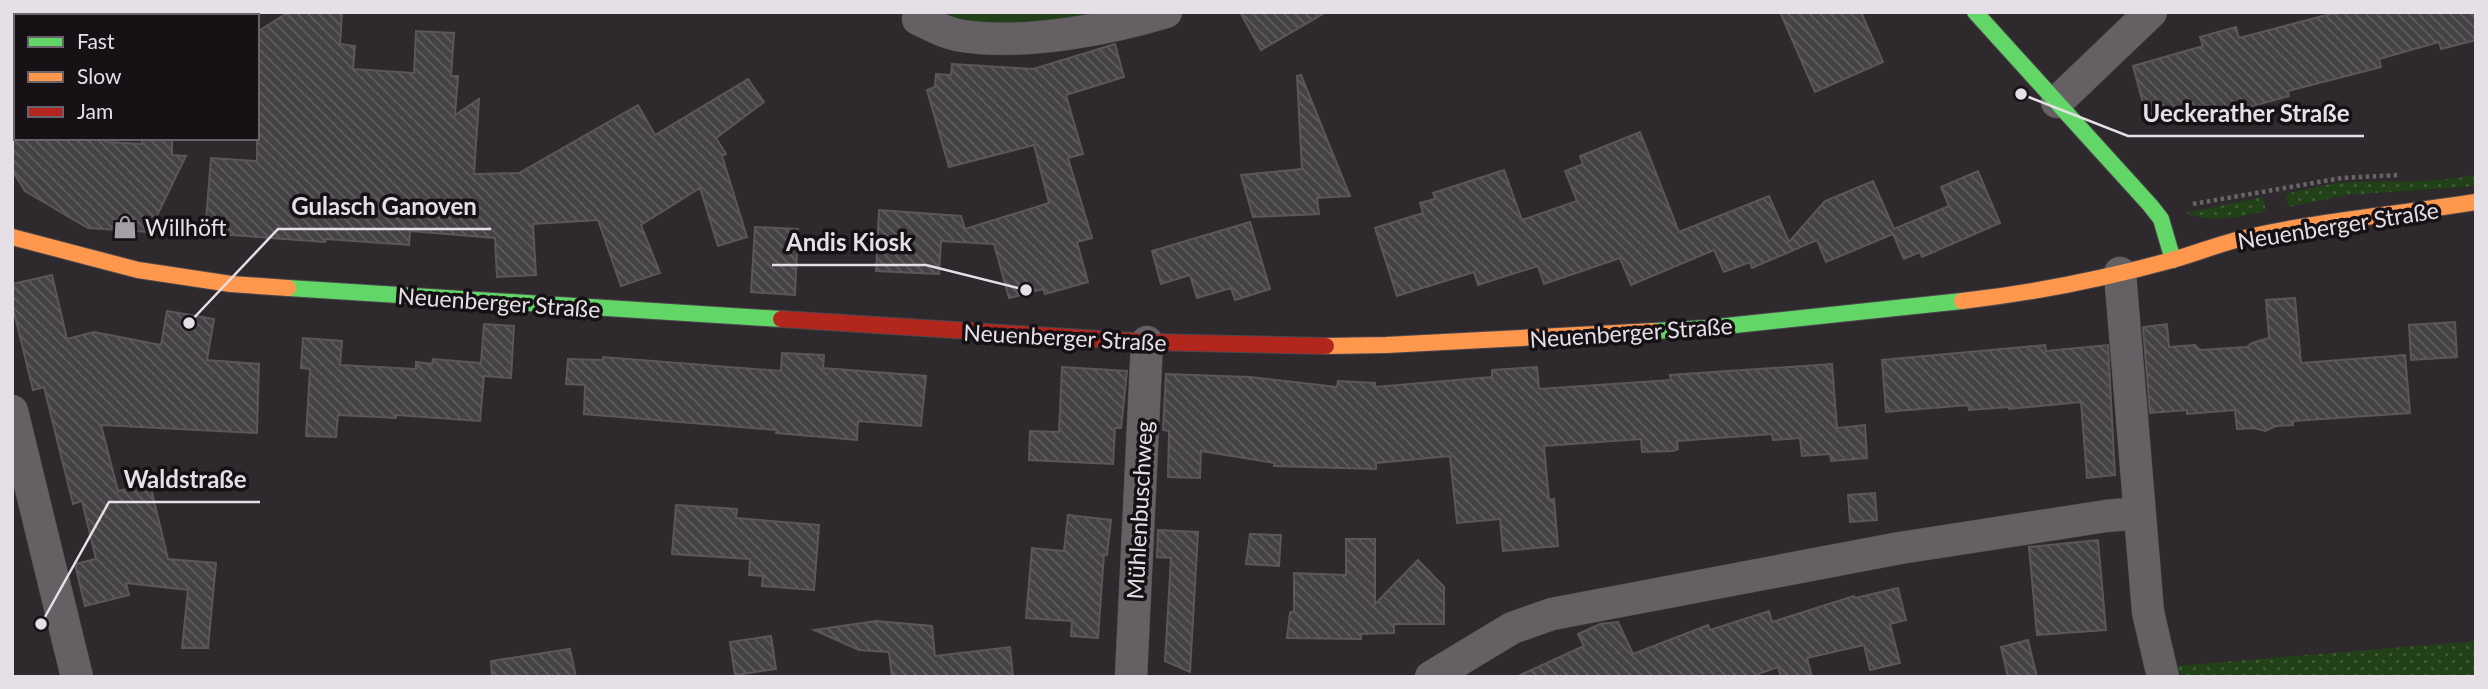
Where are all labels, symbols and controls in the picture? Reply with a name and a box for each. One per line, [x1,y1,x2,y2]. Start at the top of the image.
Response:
legend [14,14,259,140]
text: Fast [77,28,115,53]
text: Slow [77,63,122,88]
callout: Ueckerather Straße [2128,91,2364,136]
text: Jam [77,98,113,123]
text: Ueckerather Straße [2143,98,2350,127]
callout: Gulasch Ganoven [278,184,491,229]
text: Gulasch Ganoven [291,191,477,220]
street label: Neuenberger Straße [2235,195,2441,255]
shop icon: Willhöft [111,213,139,241]
place label: Willhöft [145,213,227,241]
callout: Andis Kiosk [772,220,926,265]
text: Andis Kiosk [785,227,912,256]
street label: Neuenberger Straße [397,281,601,323]
street label: Neuenberger Straße [1529,311,1733,353]
street label: Neuenberger Straße [963,318,1167,356]
street label: Mühlenbuschweg [1120,420,1158,600]
callout: Waldstraße [109,457,260,502]
text: Waldstraße [123,464,247,493]

